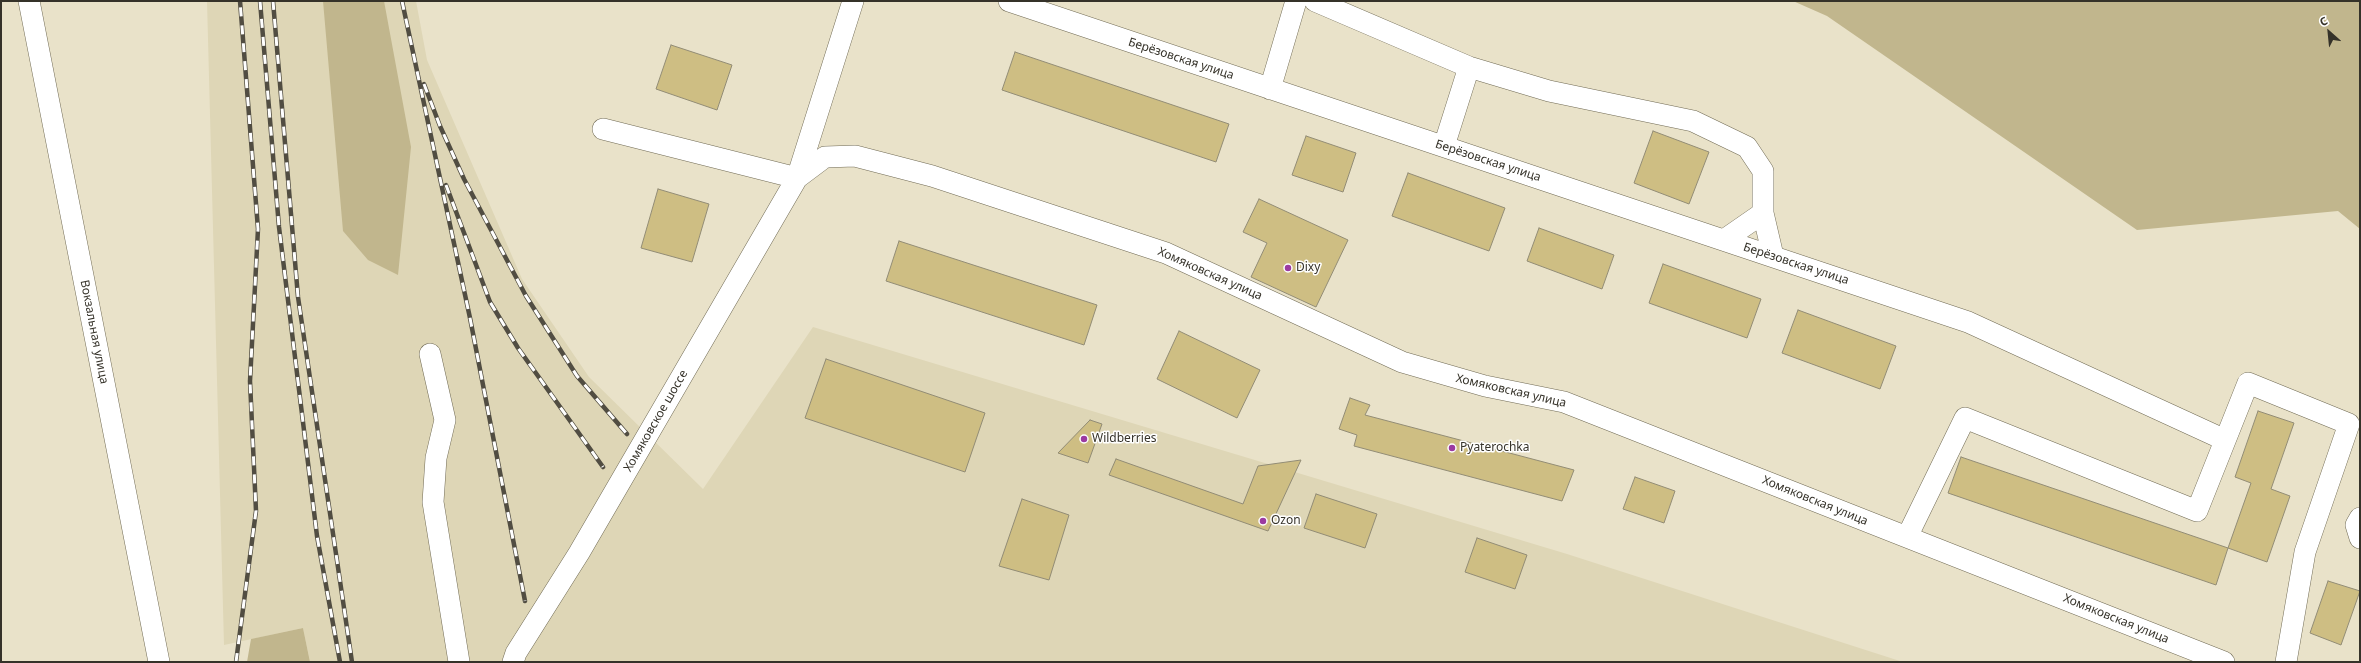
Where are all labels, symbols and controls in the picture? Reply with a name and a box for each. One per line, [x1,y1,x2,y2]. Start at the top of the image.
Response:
north arrow [2309,12,2349,52]
text: С [2317,13,2330,29]
street label: Берёзовская улица [1126,35,1236,83]
street label: Берёзовская улица [1433,137,1543,185]
street label: Берёзовская улица [1741,240,1851,288]
street label: Хомяковская улица [1156,244,1264,304]
place label: Dixy [1296,261,1320,275]
marker: Dixy [1283,263,1293,273]
street label: Вокзальная улица [77,279,111,385]
street label: Хомяковское шоссе [621,368,691,474]
street label: Хомяковская улица [1454,371,1568,411]
place label: Wildberries [1092,432,1156,446]
marker: Wildberries [1079,434,1089,444]
place label: Pyaterochka [1460,441,1530,455]
marker: Pyaterochka [1447,443,1457,453]
street label: Хомяковская улица [1760,473,1870,529]
place label: Ozon [1271,514,1301,528]
marker: Ozon [1258,516,1268,526]
street label: Хомяковская улица [2061,591,2171,647]

